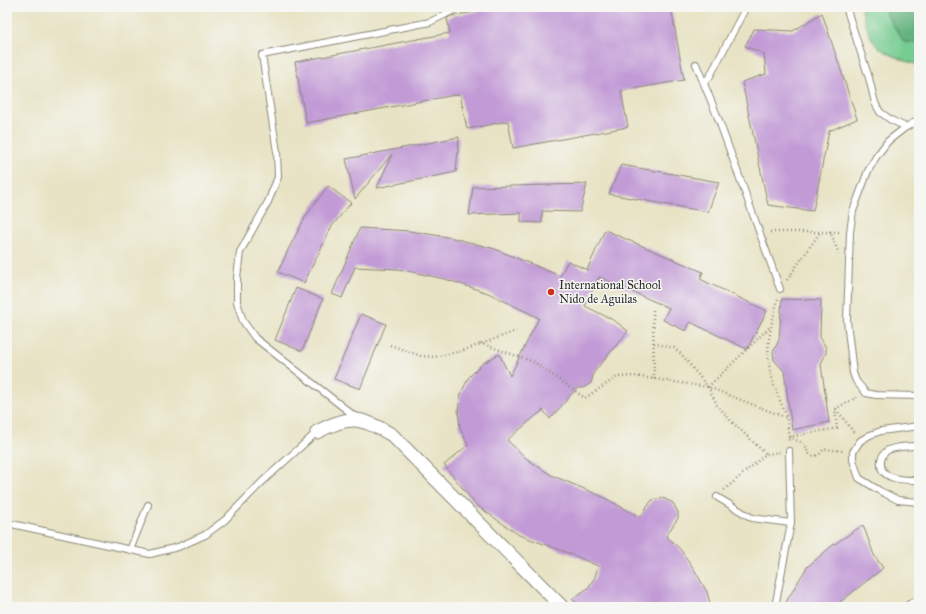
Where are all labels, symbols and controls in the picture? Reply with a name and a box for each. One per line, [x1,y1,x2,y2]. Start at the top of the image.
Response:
place label: International School Nido de Aguilas [559,278,662,307]
marker: International School Nido de Aguilas [546,287,556,297]

